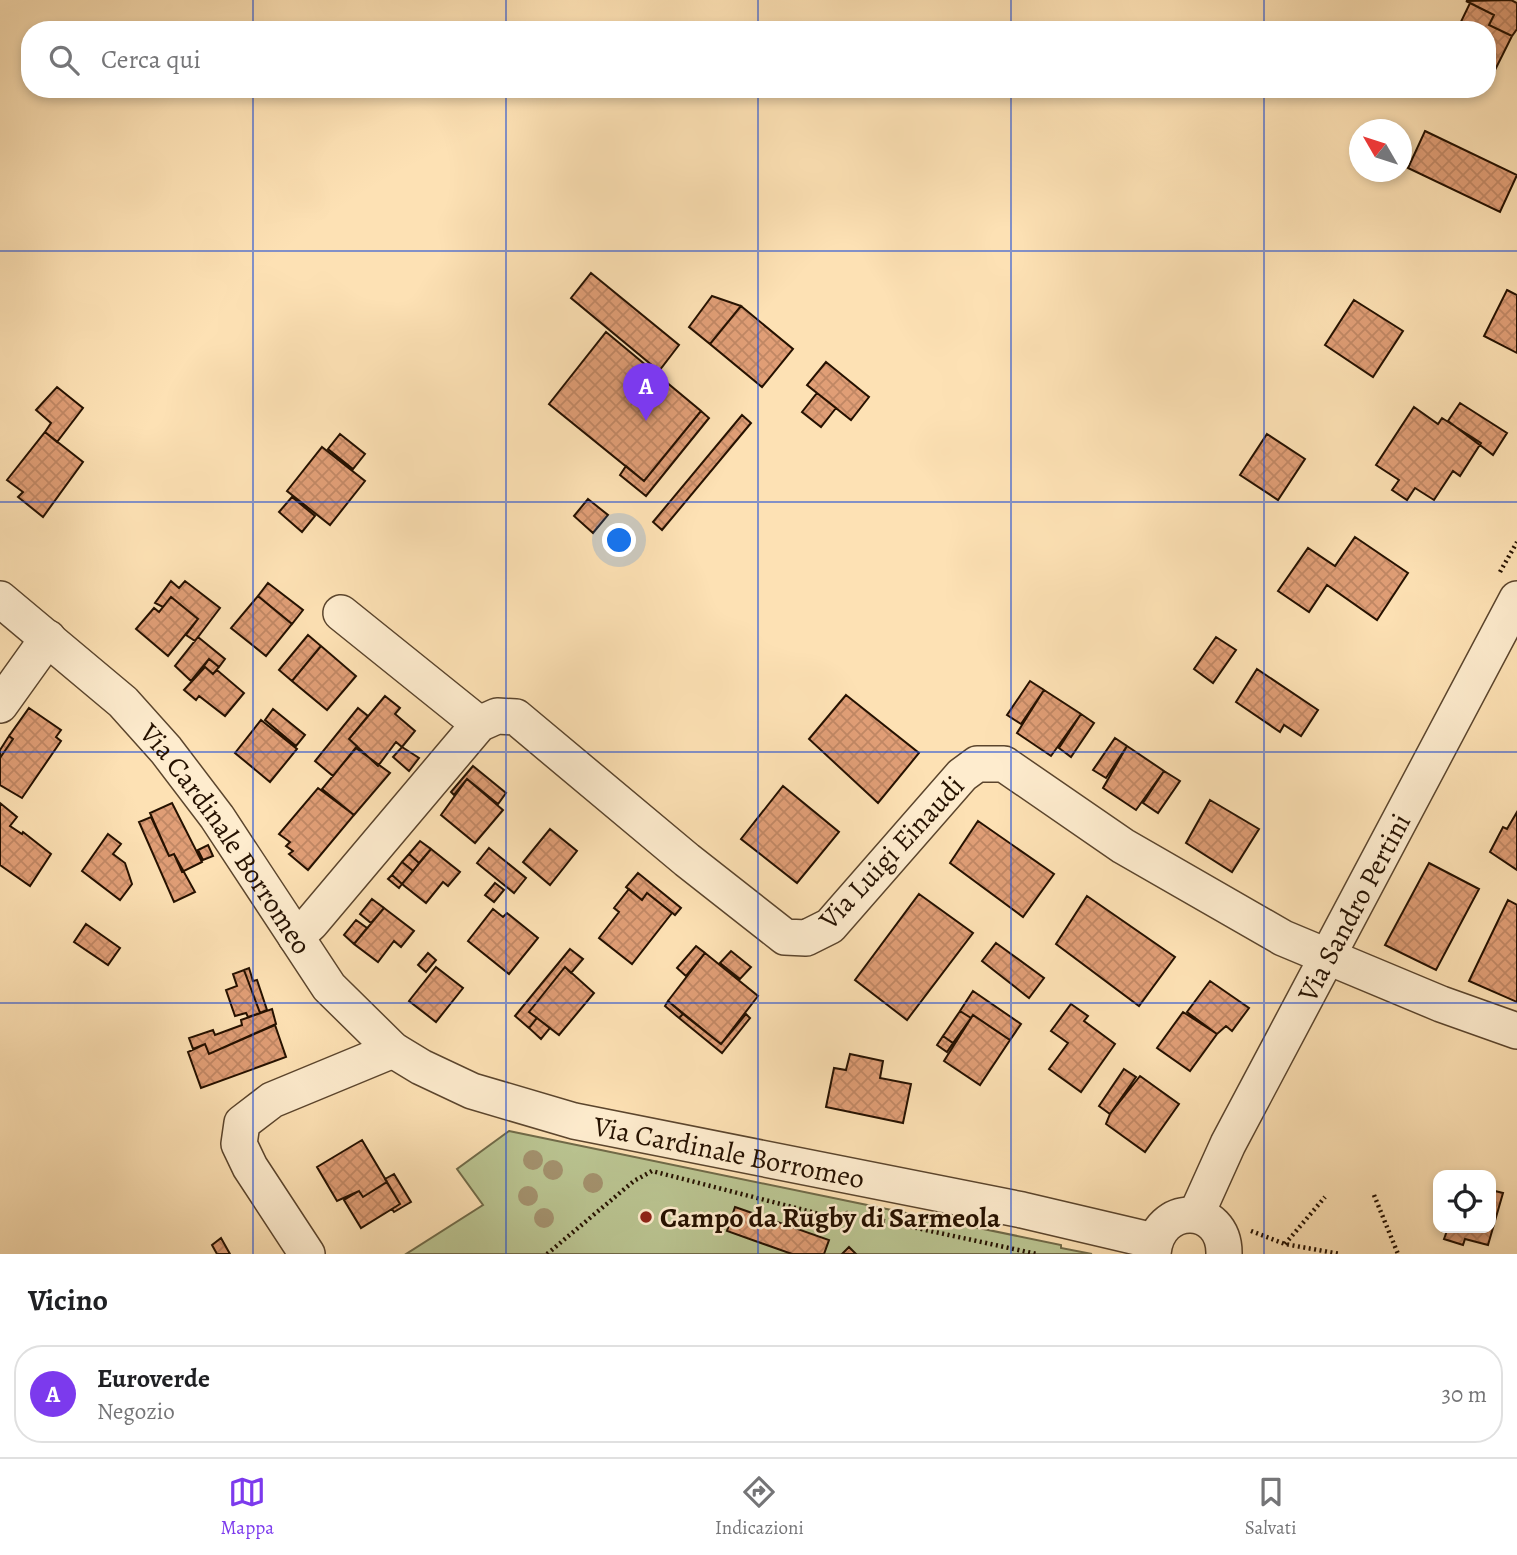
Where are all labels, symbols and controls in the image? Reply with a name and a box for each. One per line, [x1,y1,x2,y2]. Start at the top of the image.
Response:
search box [21,21,1496,98]
icon: search [45,41,83,79]
text: Cerca qui [101,42,201,77]
north arrow [1349,119,1412,182]
pin: A [623,363,669,421]
your location [602,523,636,557]
street label: Via Cardinale Borromeo [130,715,320,962]
street label: Via Luigi Einaudi [810,768,973,938]
street label: Via Sandro Pertini [1289,807,1420,1009]
street label: Via Cardinale Borromeo [589,1107,868,1198]
map controls [1433,1170,1496,1233]
button: locate [1433,1170,1496,1233]
place label: Campo da Rugby di Sarmeola [660,1199,1001,1237]
marker: Campo da Rugby di Sarmeola [638,1209,654,1225]
text: Vicino [28,1280,108,1320]
text: Euroverde [97,1361,210,1396]
text: A [46,1379,60,1410]
text: 30 m [1441,1379,1487,1410]
text: Negozio [97,1396,175,1427]
tab: Mappa [220,1473,274,1541]
tab: Indicazioni [715,1473,804,1541]
tab: Salvati [1245,1473,1297,1541]

